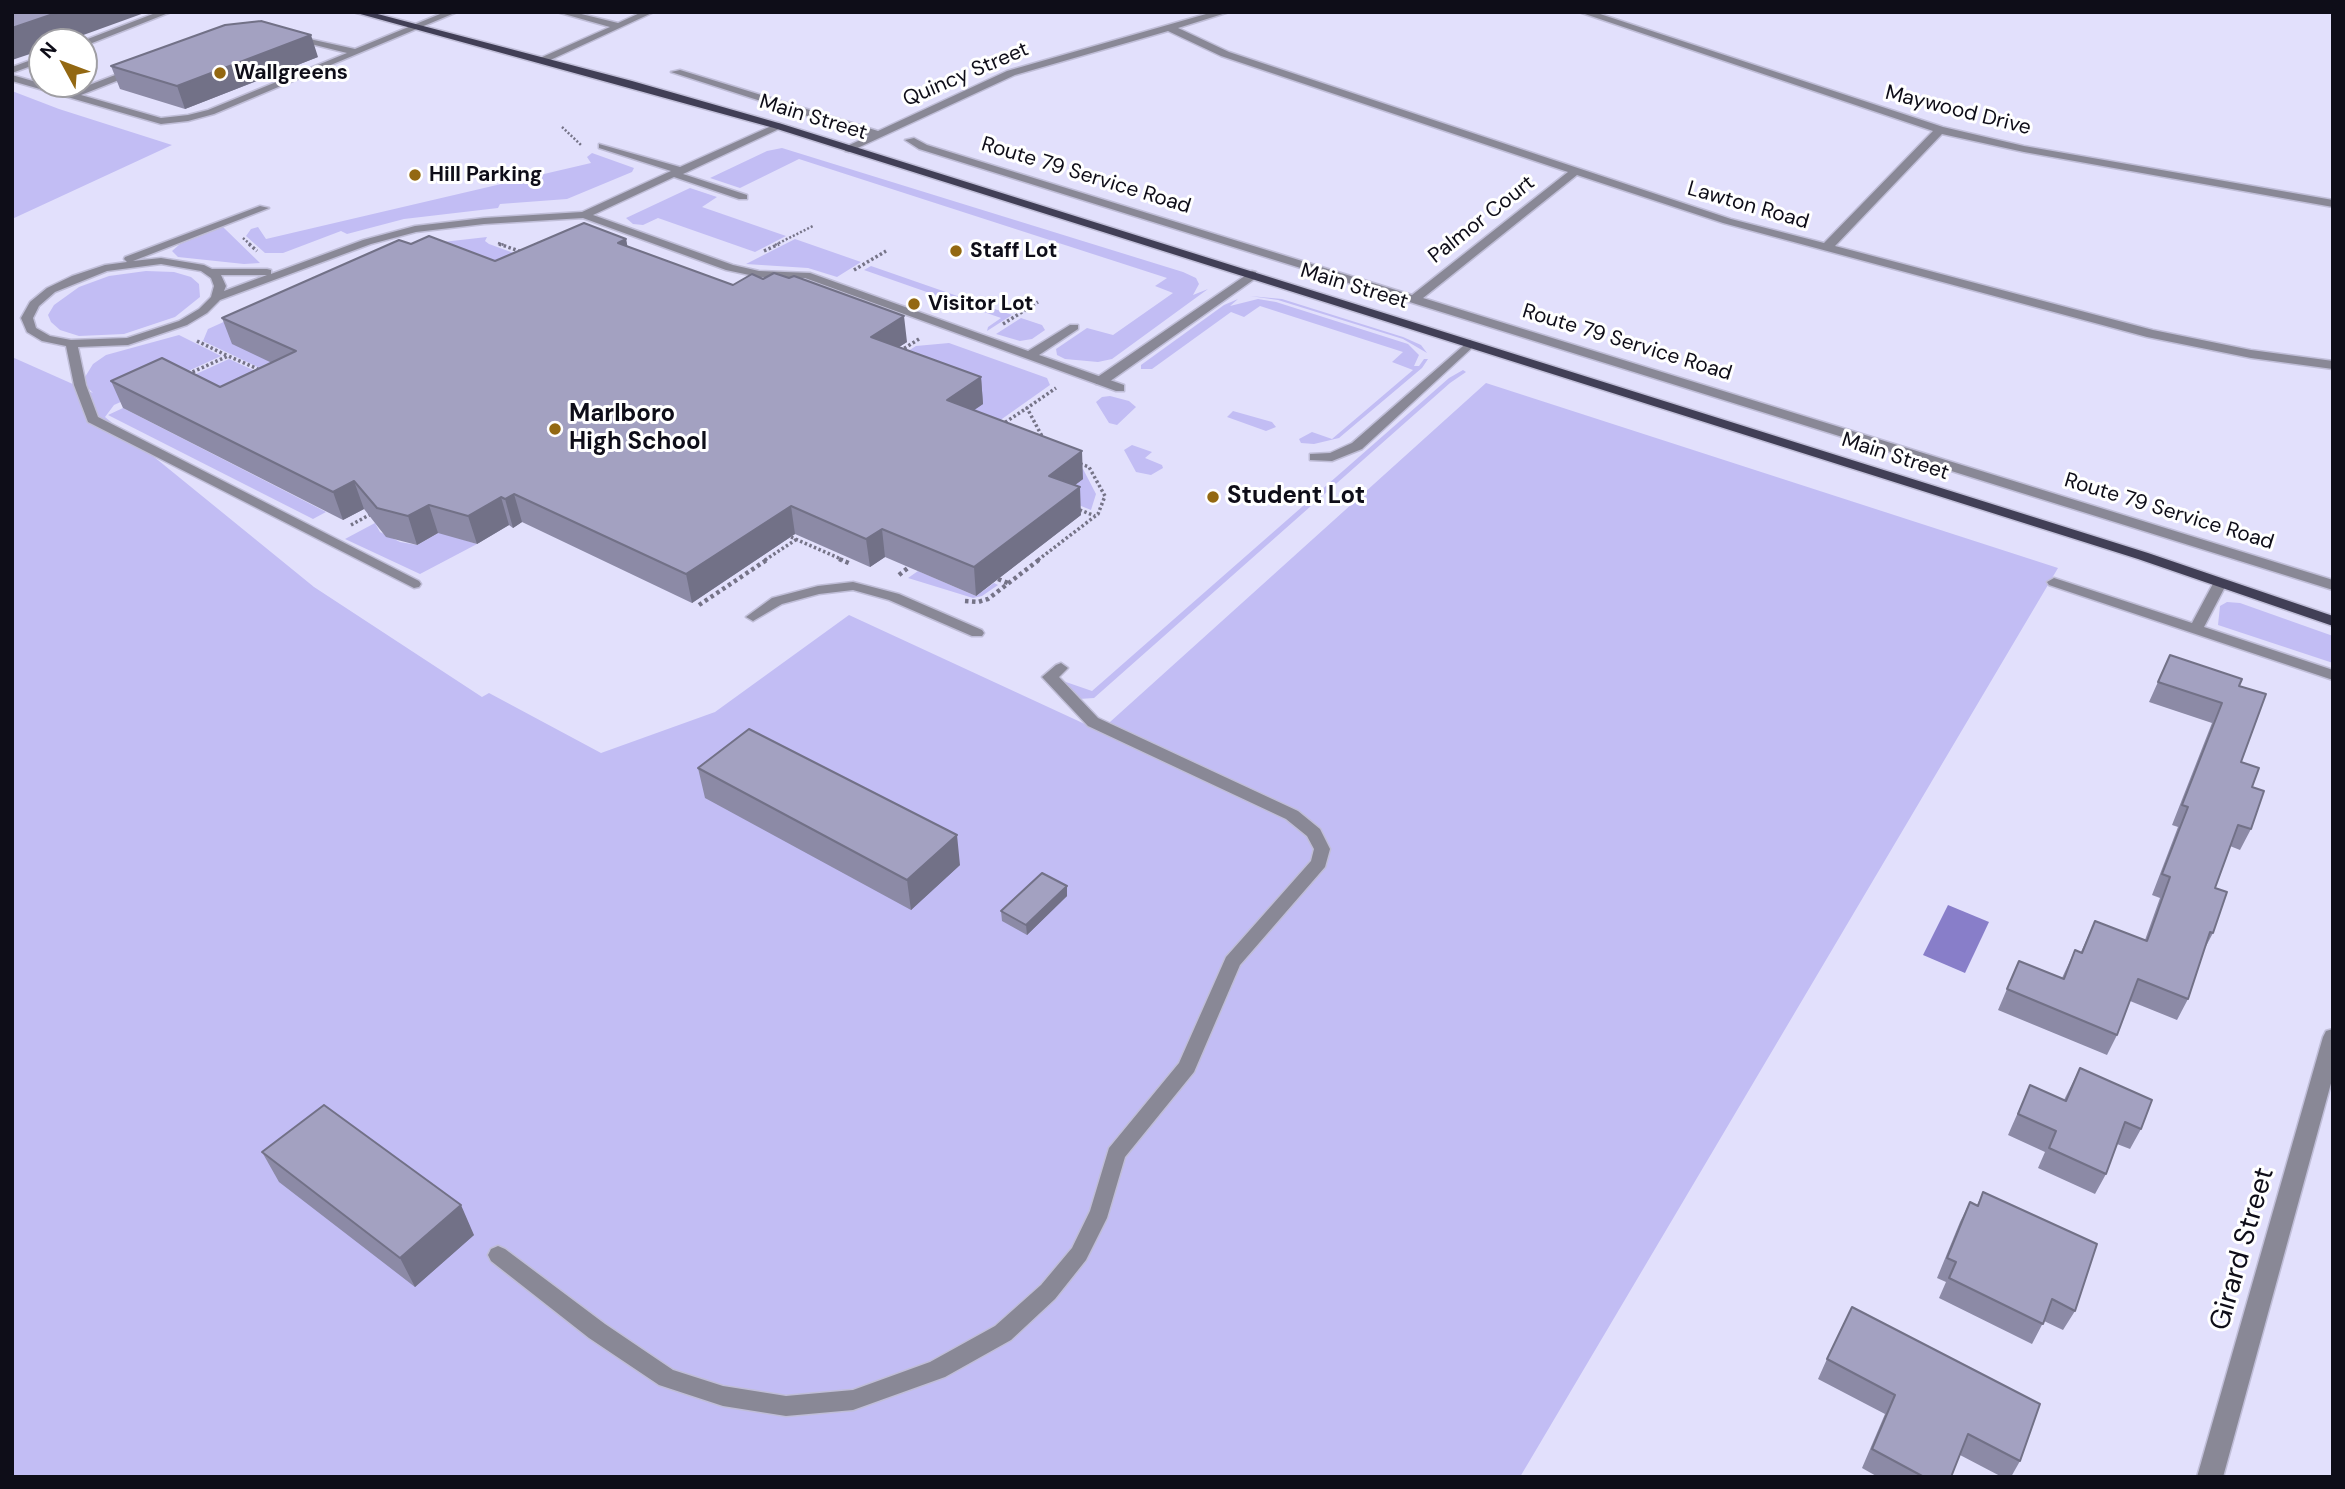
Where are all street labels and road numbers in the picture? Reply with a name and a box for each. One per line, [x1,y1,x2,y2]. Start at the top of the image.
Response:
street label: Quincy Street [899,37,1033,113]
street label: Maywood Drive [1882,81,2034,141]
street label: Main Street [756,90,870,146]
street label: Route 79 Service Road [978,132,1194,220]
street label: Palmor Court [1424,171,1540,269]
street label: Lawton Road [1684,177,1812,235]
street label: Main Street [1297,259,1411,315]
street label: Route 79 Service Road [1519,299,1735,387]
street label: Main Street [1838,428,1952,486]
street label: Route 79 Service Road [2061,468,2277,556]
street label: Girard Street [2204,1164,2282,1334]

